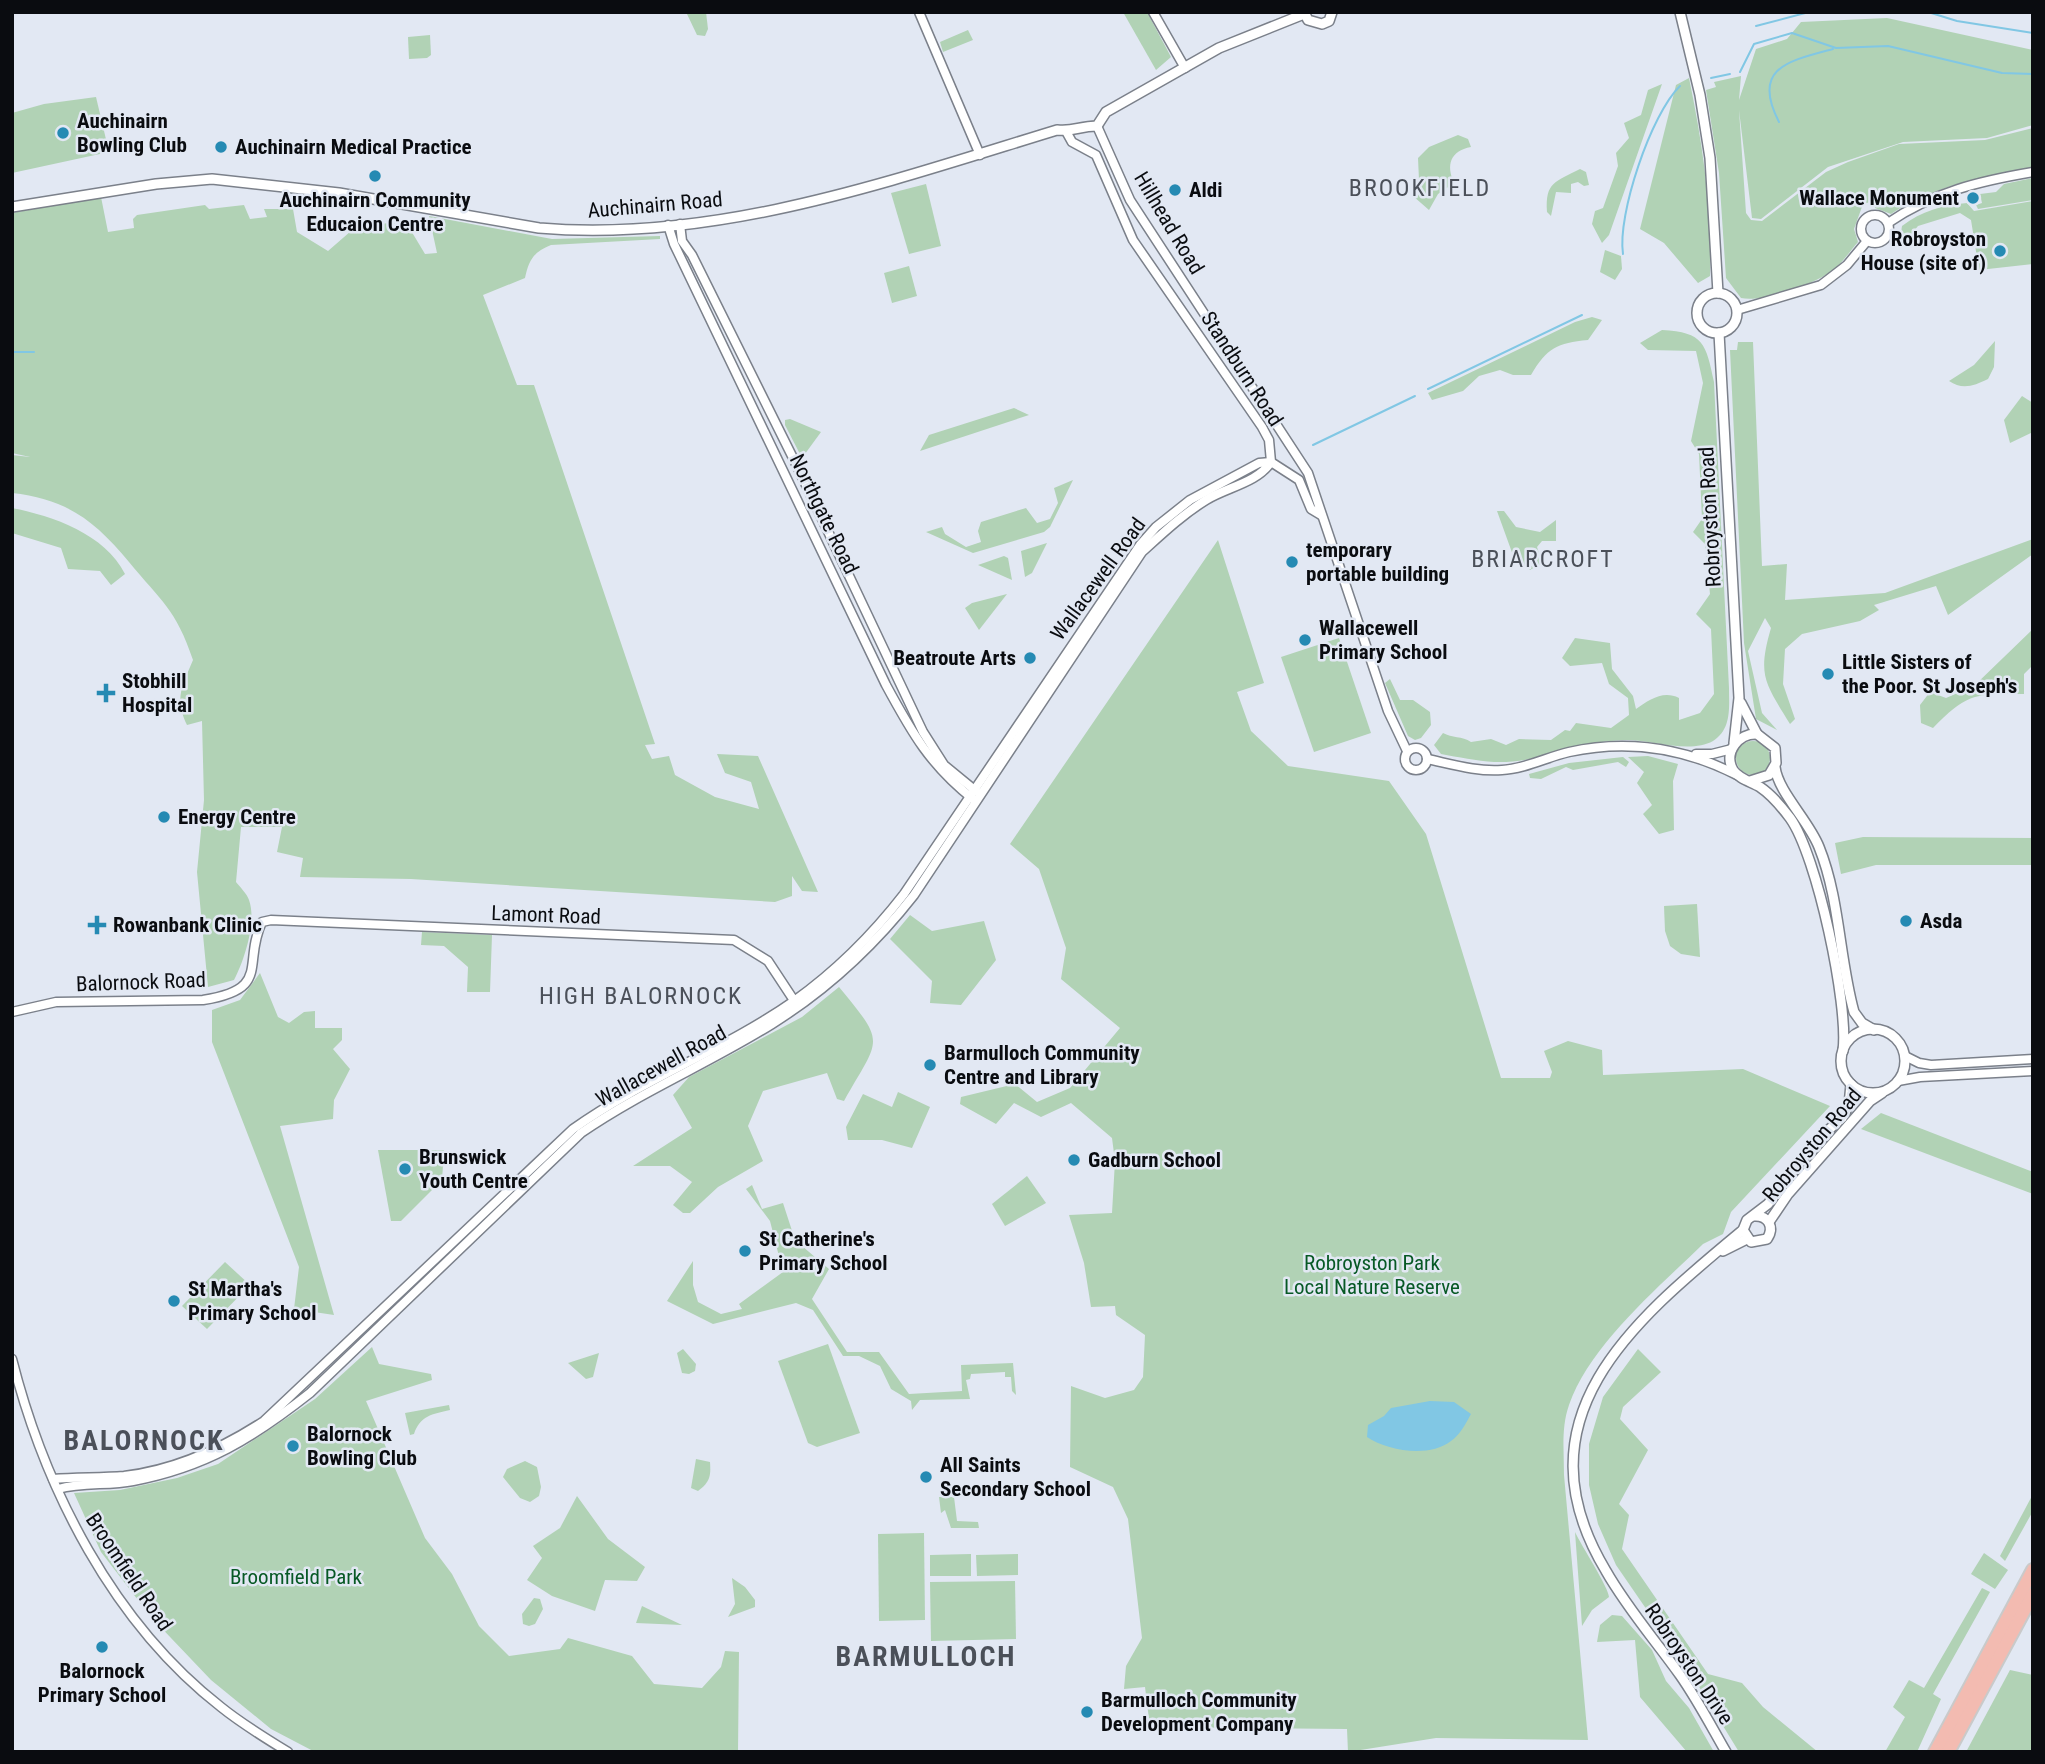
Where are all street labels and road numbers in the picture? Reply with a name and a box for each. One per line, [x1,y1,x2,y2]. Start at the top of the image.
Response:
street label: Hillhead Road [1129,168,1209,278]
street label: Auchinairn Road [587,187,723,223]
street label: Standburn Road [1196,307,1288,431]
street label: Robroyston Road [1694,446,1726,588]
street label: Northgate Road [785,450,863,578]
street label: Wallacewell Road [1046,513,1150,645]
street label: Lamont Road [491,901,601,929]
street label: Balornock Road [76,968,206,996]
street label: Wallacewell Road [592,1020,730,1112]
street label: Robroyston Road [1758,1083,1866,1207]
street label: Broomfield Road [81,1509,177,1635]
street label: Robroyston Drive [1640,1599,1738,1729]

